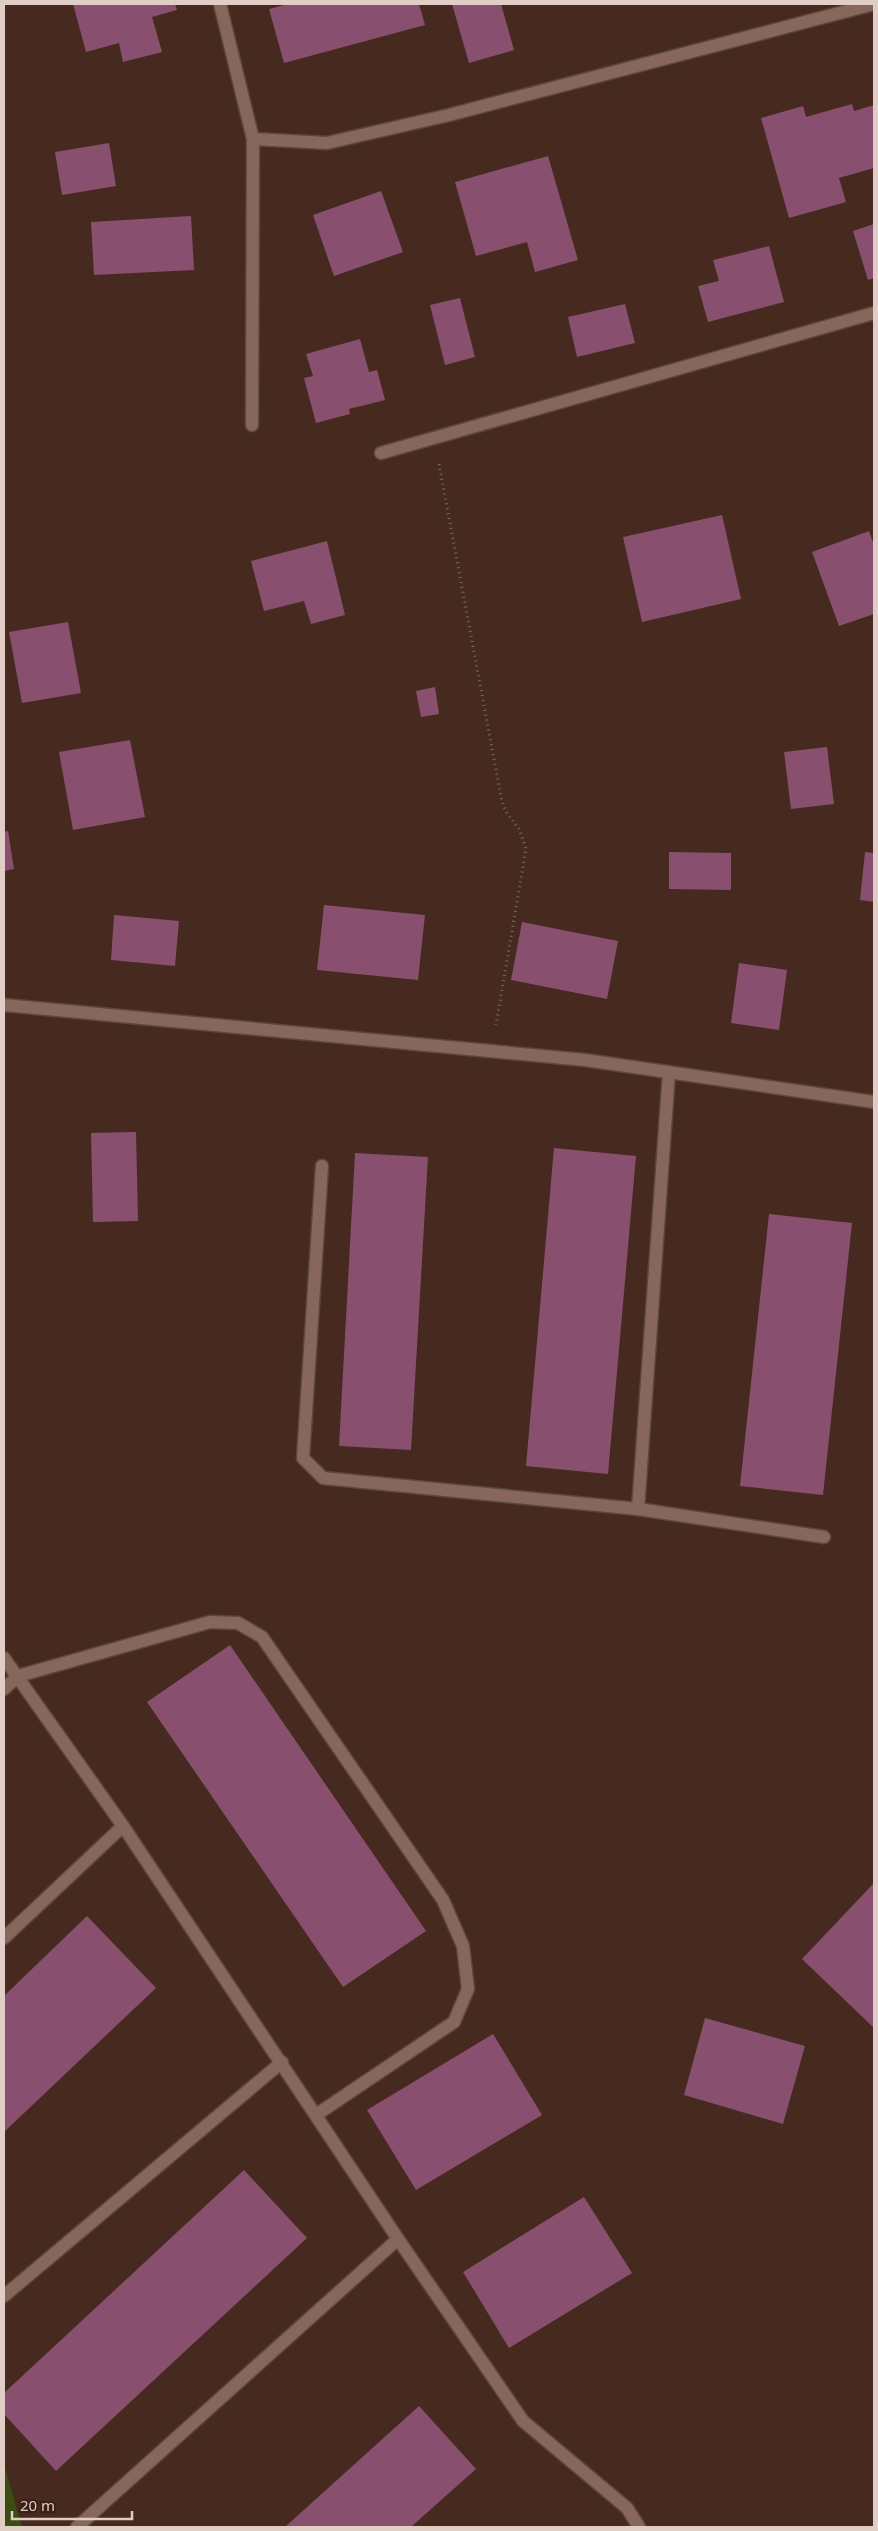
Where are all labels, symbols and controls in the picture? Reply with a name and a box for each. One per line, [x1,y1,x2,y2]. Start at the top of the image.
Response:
scale bar [12,2488,132,2520]
text: 20 m [20,2495,55,2515]

